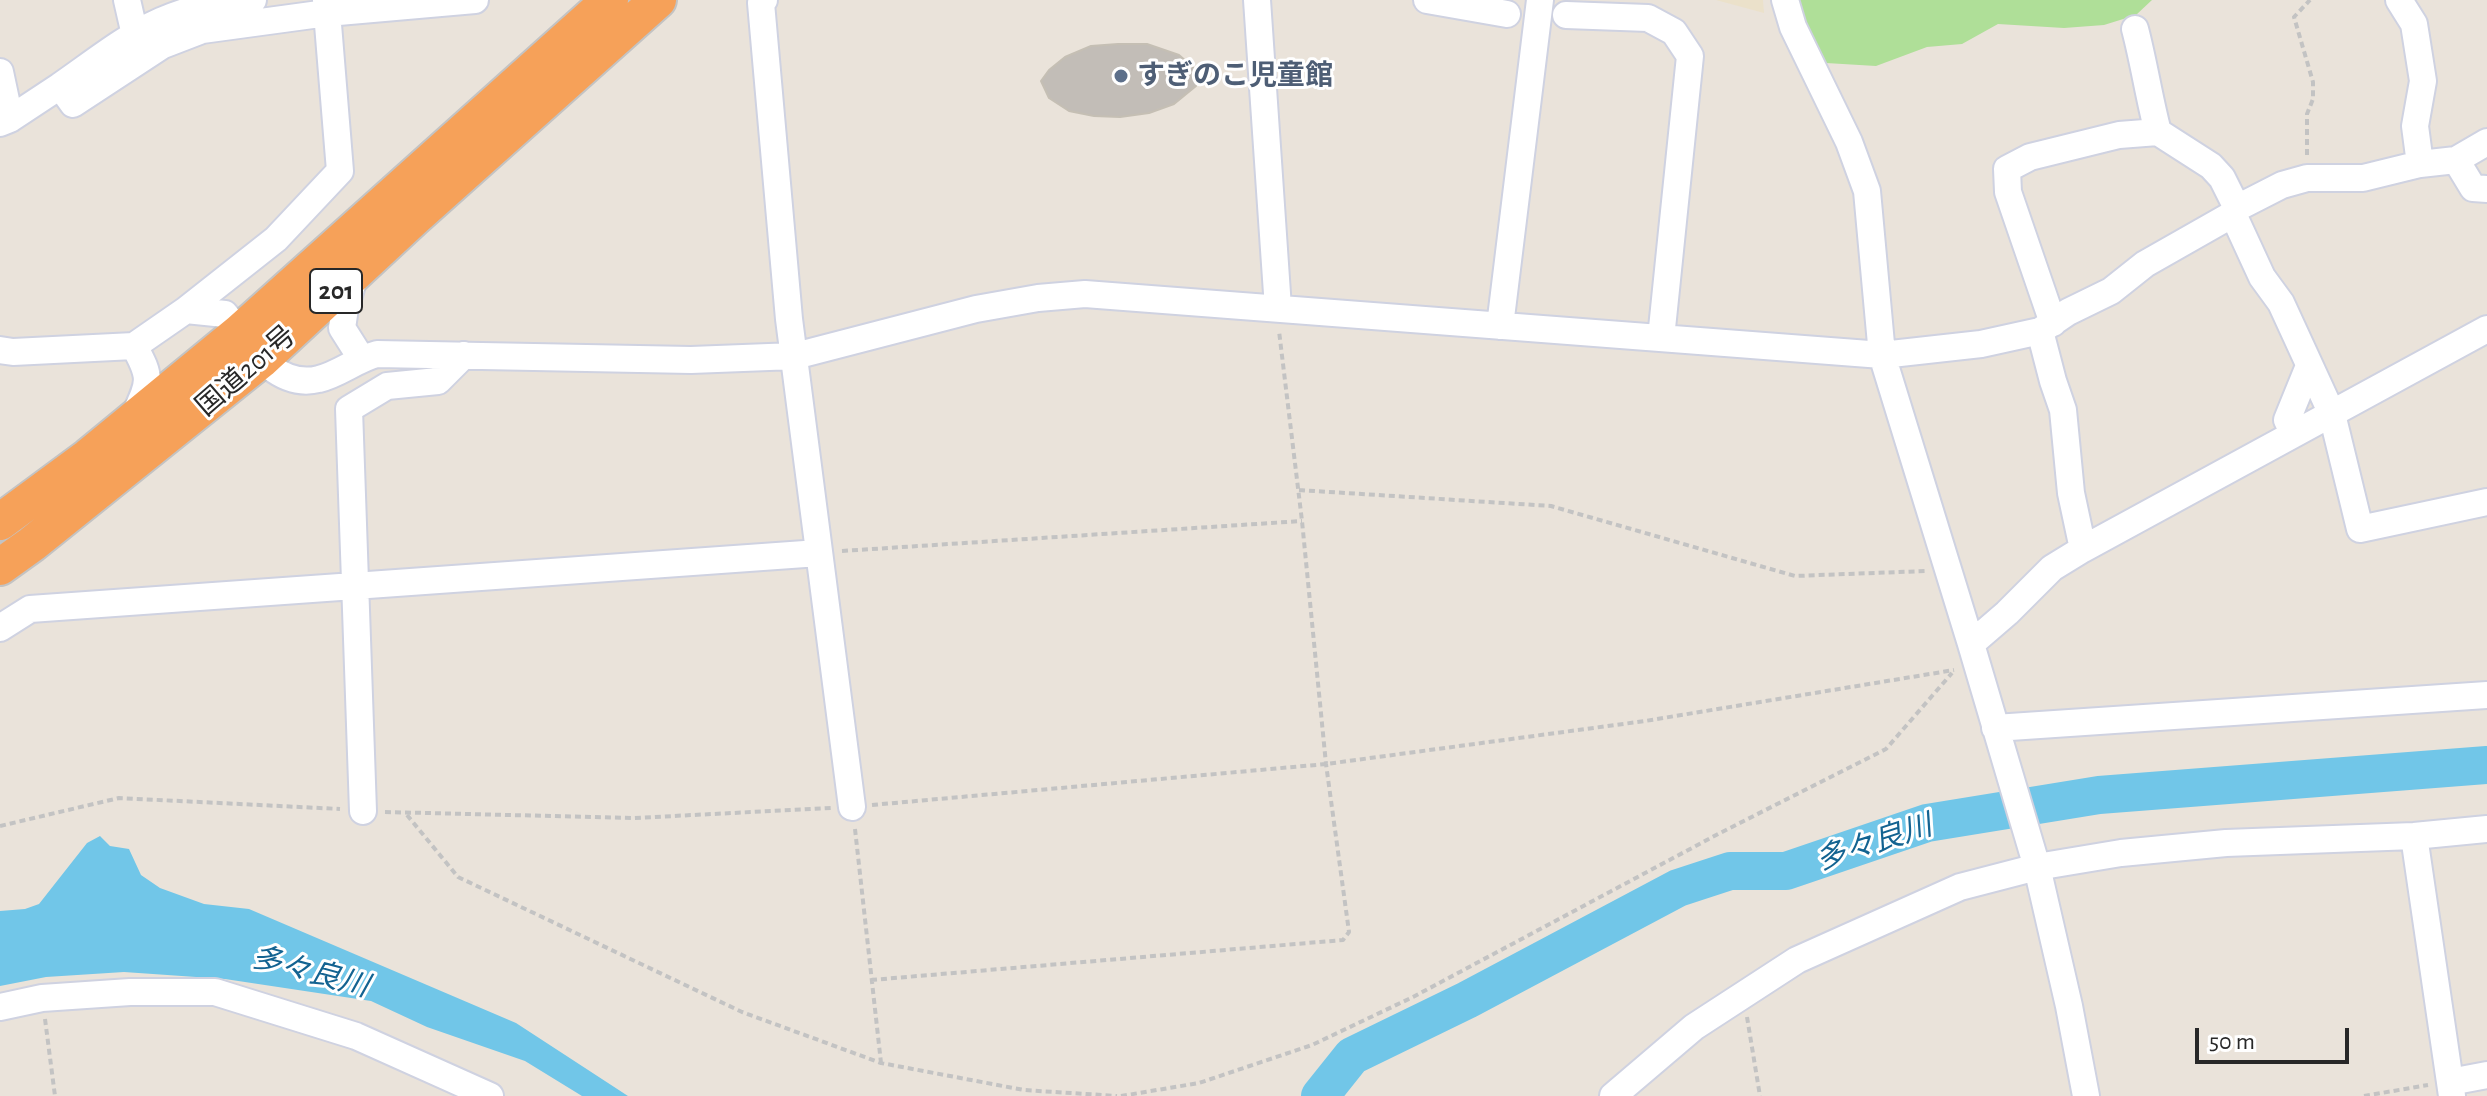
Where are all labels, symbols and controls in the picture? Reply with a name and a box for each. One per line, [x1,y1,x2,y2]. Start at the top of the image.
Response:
place label: すぎのこ児童館 [1137,59,1333,93]
marker: すぎのこ児童館 [1112,67,1130,85]
road number: 201 [310,269,362,313]
street label: 国道201号 [189,319,303,423]
water label: 多々良川 [1811,807,1937,879]
water label: 多々良川 [247,939,373,1005]
scale bar [2199,1012,2353,1062]
text: 50 m [2209,1030,2255,1054]

